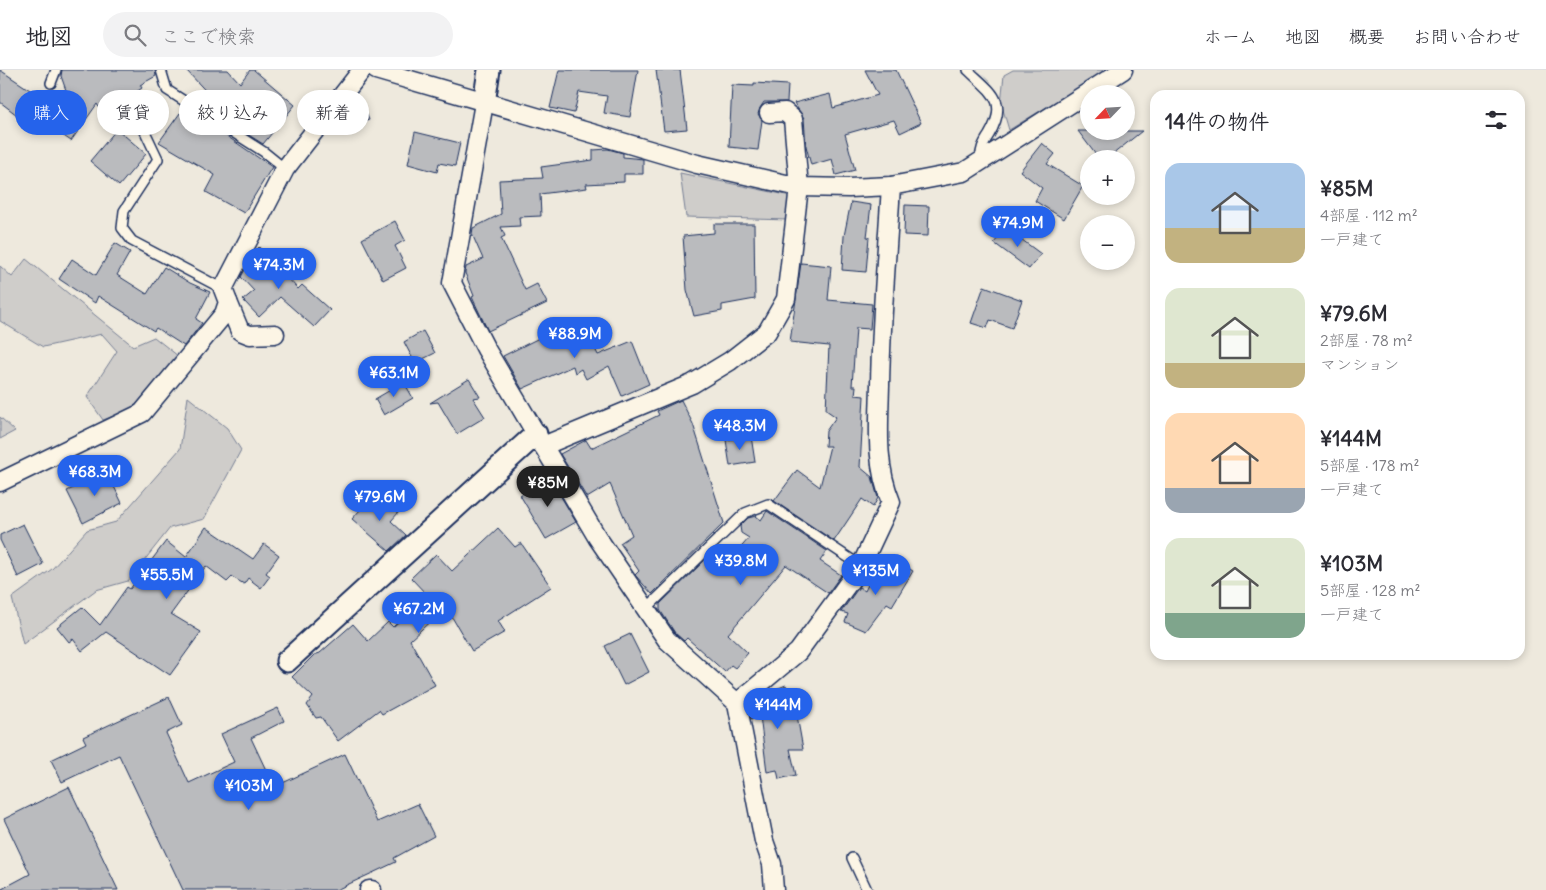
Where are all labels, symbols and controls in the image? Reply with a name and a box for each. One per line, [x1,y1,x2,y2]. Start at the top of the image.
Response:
search box [103,12,453,57]
text: 地図 [25,21,73,51]
icon: search [121,21,149,49]
text: ここで検索 [161,24,256,48]
text: ホーム [1204,25,1257,48]
text: 地図 [1285,25,1321,48]
text: 概要 [1349,25,1385,48]
text: お問い合わせ [1413,25,1521,48]
north arrow [1080,85,1135,140]
map controls [1080,85,1135,270]
chip: 購入 [15,90,87,135]
chip: 賃貸 [97,90,169,135]
chip: 絞り込み [179,90,287,135]
chip: 新着 [297,90,369,135]
icon: filters [1482,106,1510,134]
text: 14件の物件 [1165,108,1269,135]
button: + [1080,150,1135,205]
text: ¥85M [1320,175,1374,202]
icon: home [1205,183,1265,243]
text: 4部屋 · 112 m² [1320,205,1418,225]
pin: ¥74.9M [977,206,1059,248]
text: ¥74.9M [992,212,1044,232]
button: − [1080,215,1135,270]
text: 一戸建て [1320,229,1384,249]
pin: ¥74.3M [238,248,320,290]
text: ¥74.3M [253,254,305,274]
text: ¥79.6M [1320,300,1388,327]
icon: home [1205,308,1265,368]
pin: ¥88.9M [534,316,616,359]
text: ¥88.9M [548,323,602,343]
text: 2部屋 · 78 m² [1320,330,1413,350]
text: マンション [1320,354,1399,374]
pin: ¥63.1M [353,356,435,398]
text: ¥63.1M [369,362,419,382]
pin: ¥48.3M [699,408,781,451]
text: ¥48.3M [713,415,767,435]
text: ¥144M [1320,425,1382,452]
icon: home [1205,433,1265,493]
pin: ¥68.3M [54,454,136,497]
text: 5部屋 · 178 m² [1320,455,1420,475]
text: ¥68.3M [68,461,122,481]
pin: ¥85M [518,466,578,508]
text: ¥85M [528,472,568,492]
text: 一戸建て [1320,479,1384,499]
pin: ¥79.6M [339,480,421,522]
text: ¥79.6M [354,486,406,506]
pin: ¥39.8M [700,544,782,586]
text: ¥39.8M [715,550,767,570]
text: ¥103M [1320,550,1383,577]
pin: ¥135M [841,554,911,596]
pin: ¥55.5M [126,558,208,600]
icon: home [1205,558,1265,618]
text: ¥135M [853,560,900,580]
text: ¥55.5M [140,564,194,584]
text: 5部屋 · 128 m² [1320,580,1421,600]
pin: ¥67.2M [378,592,460,634]
text: ¥67.2M [393,598,445,618]
text: 一戸建て [1320,604,1384,624]
pin: ¥144M [743,688,813,730]
text: ¥144M [754,694,802,714]
pin: ¥103M [214,768,284,811]
text: ¥103M [225,775,273,795]

